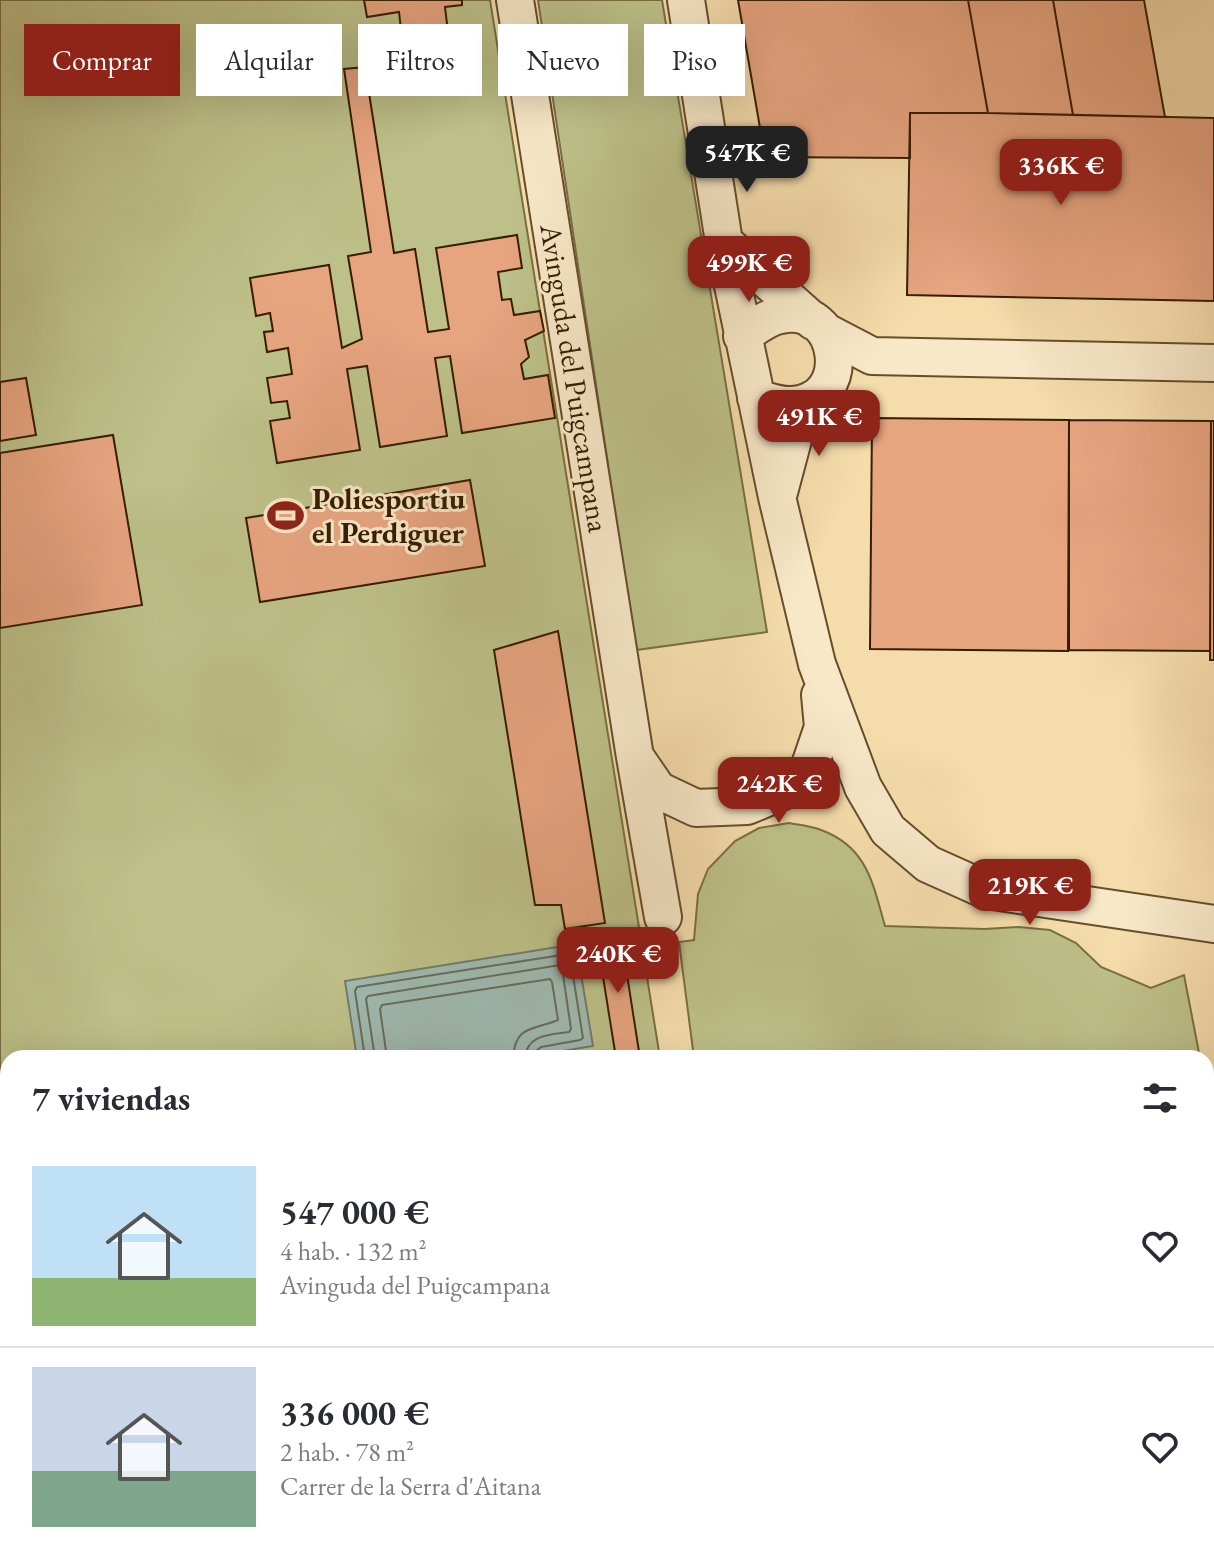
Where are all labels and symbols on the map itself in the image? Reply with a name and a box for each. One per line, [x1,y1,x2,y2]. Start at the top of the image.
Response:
pin: 547K € [682,126,812,194]
pin: 336K € [996,139,1126,207]
street label: Avinguda del Puigcampana [531,220,619,535]
pin: 499K € [684,236,814,304]
pin: 491K € [754,390,884,458]
place label: Poliesportiu el Perdiguer [312,479,466,552]
sports icon: Poliesportiu el Perdiguer [267,496,305,534]
pin: 242K € [714,757,844,825]
pin: 219K € [965,859,1095,927]
pin: 240K € [553,927,683,995]

